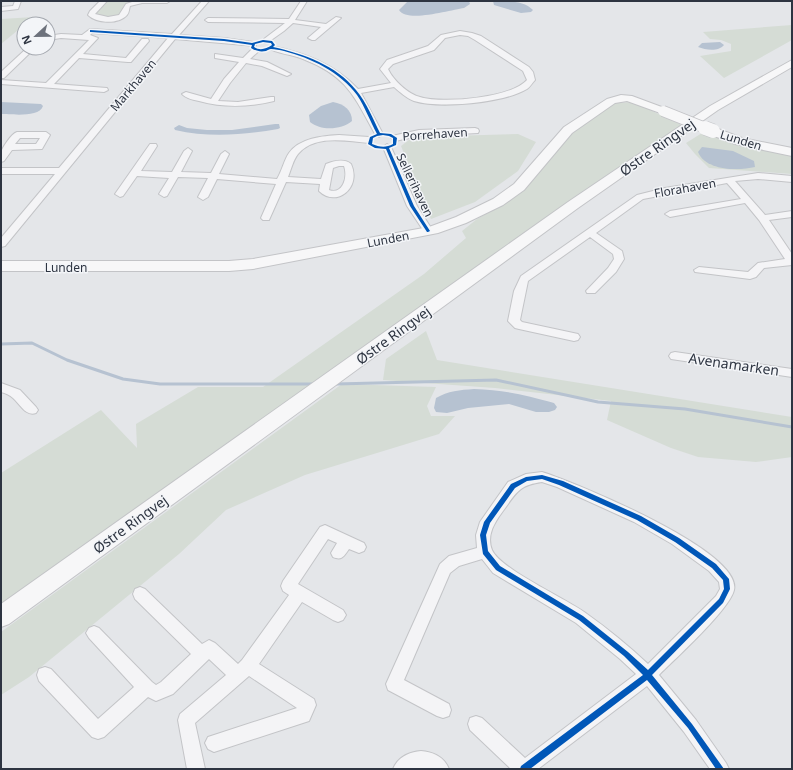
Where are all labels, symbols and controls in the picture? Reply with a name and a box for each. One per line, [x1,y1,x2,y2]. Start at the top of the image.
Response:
north arrow [16,16,56,56]
text: N [18,33,35,47]
street label: Markhaven [106,55,160,115]
street label: Østre Ringvej [616,114,698,180]
street label: Porrehaven [402,123,468,145]
street label: Lunden [718,126,764,154]
street label: Sellerihaven [392,150,438,220]
street label: Florahaven [653,174,717,202]
street label: Lunden [365,227,411,251]
street label: Lunden [45,259,87,276]
street label: Østre Ringvej [352,301,434,369]
street label: Avenamarken [688,348,780,380]
street label: Østre Ringvej [89,490,171,558]

